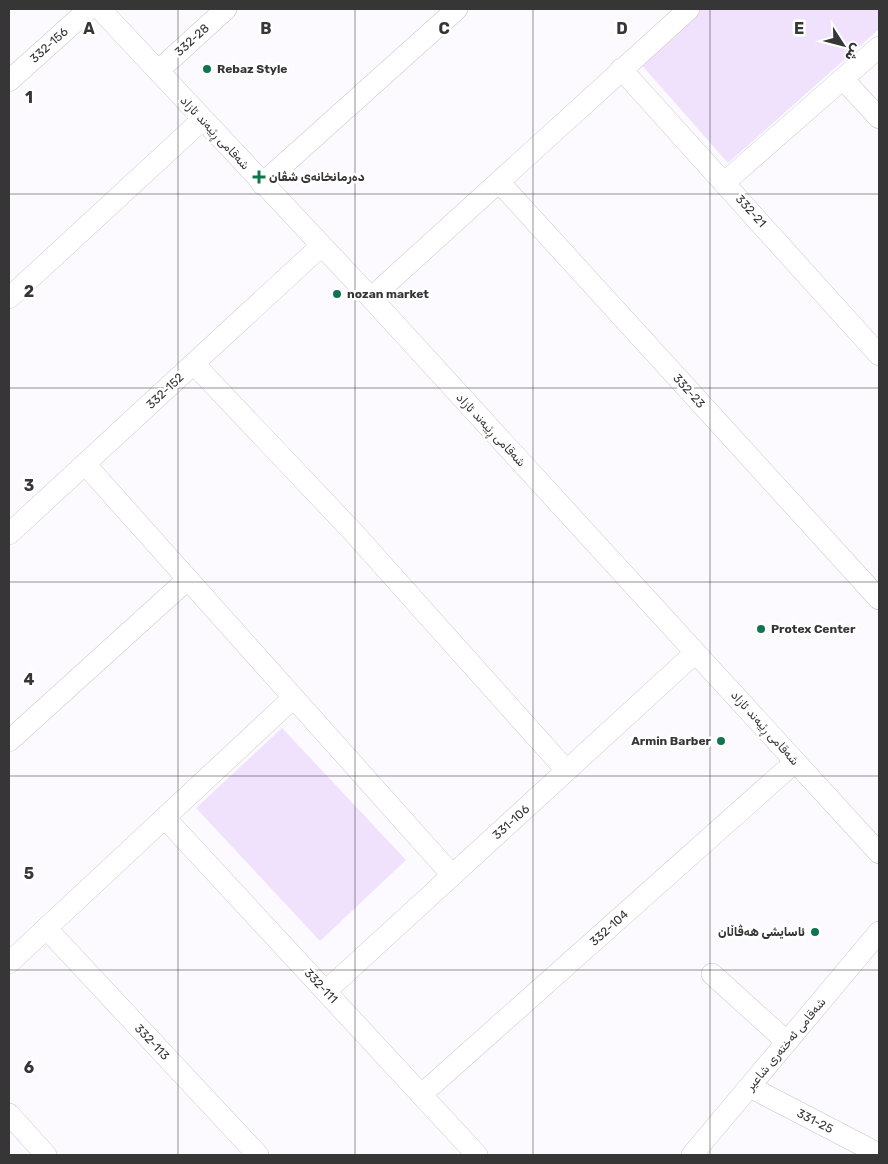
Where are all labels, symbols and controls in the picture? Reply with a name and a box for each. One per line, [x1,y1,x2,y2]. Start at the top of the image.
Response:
text: A [83,19,95,38]
text: B [260,19,272,38]
text: C [438,19,450,38]
text: D [616,19,628,38]
text: E [794,19,804,38]
north arrow [818,20,868,70]
street label: 332-28 [172,21,212,59]
street label: 332-156 [27,24,71,66]
text: ش [841,40,865,65]
place label: Rebaz Style [217,62,287,76]
marker: Rebaz Style [201,63,213,75]
text: 1 [25,88,33,107]
street label: شەقامی ڕێبەند ئازاد [175,93,253,175]
place label: دەرمانخانەی شڤان [269,170,365,184]
marker: دەرمانخانەی شڤان [253,171,265,183]
street label: 332-21 [733,192,769,230]
text: 2 [24,282,34,301]
place label: nozan market [347,287,429,301]
marker: nozan market [331,288,343,300]
street label: 332-152 [143,370,187,412]
street label: 332-23 [670,371,708,411]
street label: شەقامی ڕێبەند ئازاد [451,390,529,472]
text: 3 [24,476,34,495]
place label: Protex Center [771,622,856,636]
marker: Protex Center [755,623,767,635]
text: 4 [24,670,35,689]
street label: شەقامی ڕێبەند ئازاد [726,688,802,770]
place label: Armin Barber [631,734,712,748]
marker: Armin Barber [715,735,727,747]
street label: 331-106 [490,802,532,842]
text: 5 [24,864,34,883]
street label: 332-104 [587,907,631,949]
place label: ئاسایشی هەڤاڵان [718,924,805,939]
marker: ئاسایشی هەڤاڵان [809,926,821,938]
street label: 332-111 [302,966,340,1006]
street label: شەقامی ئەختەری شاعیر [743,995,830,1094]
street label: 332-113 [132,1021,172,1063]
text: 6 [24,1058,34,1077]
street label: 331-25 [795,1106,835,1136]

